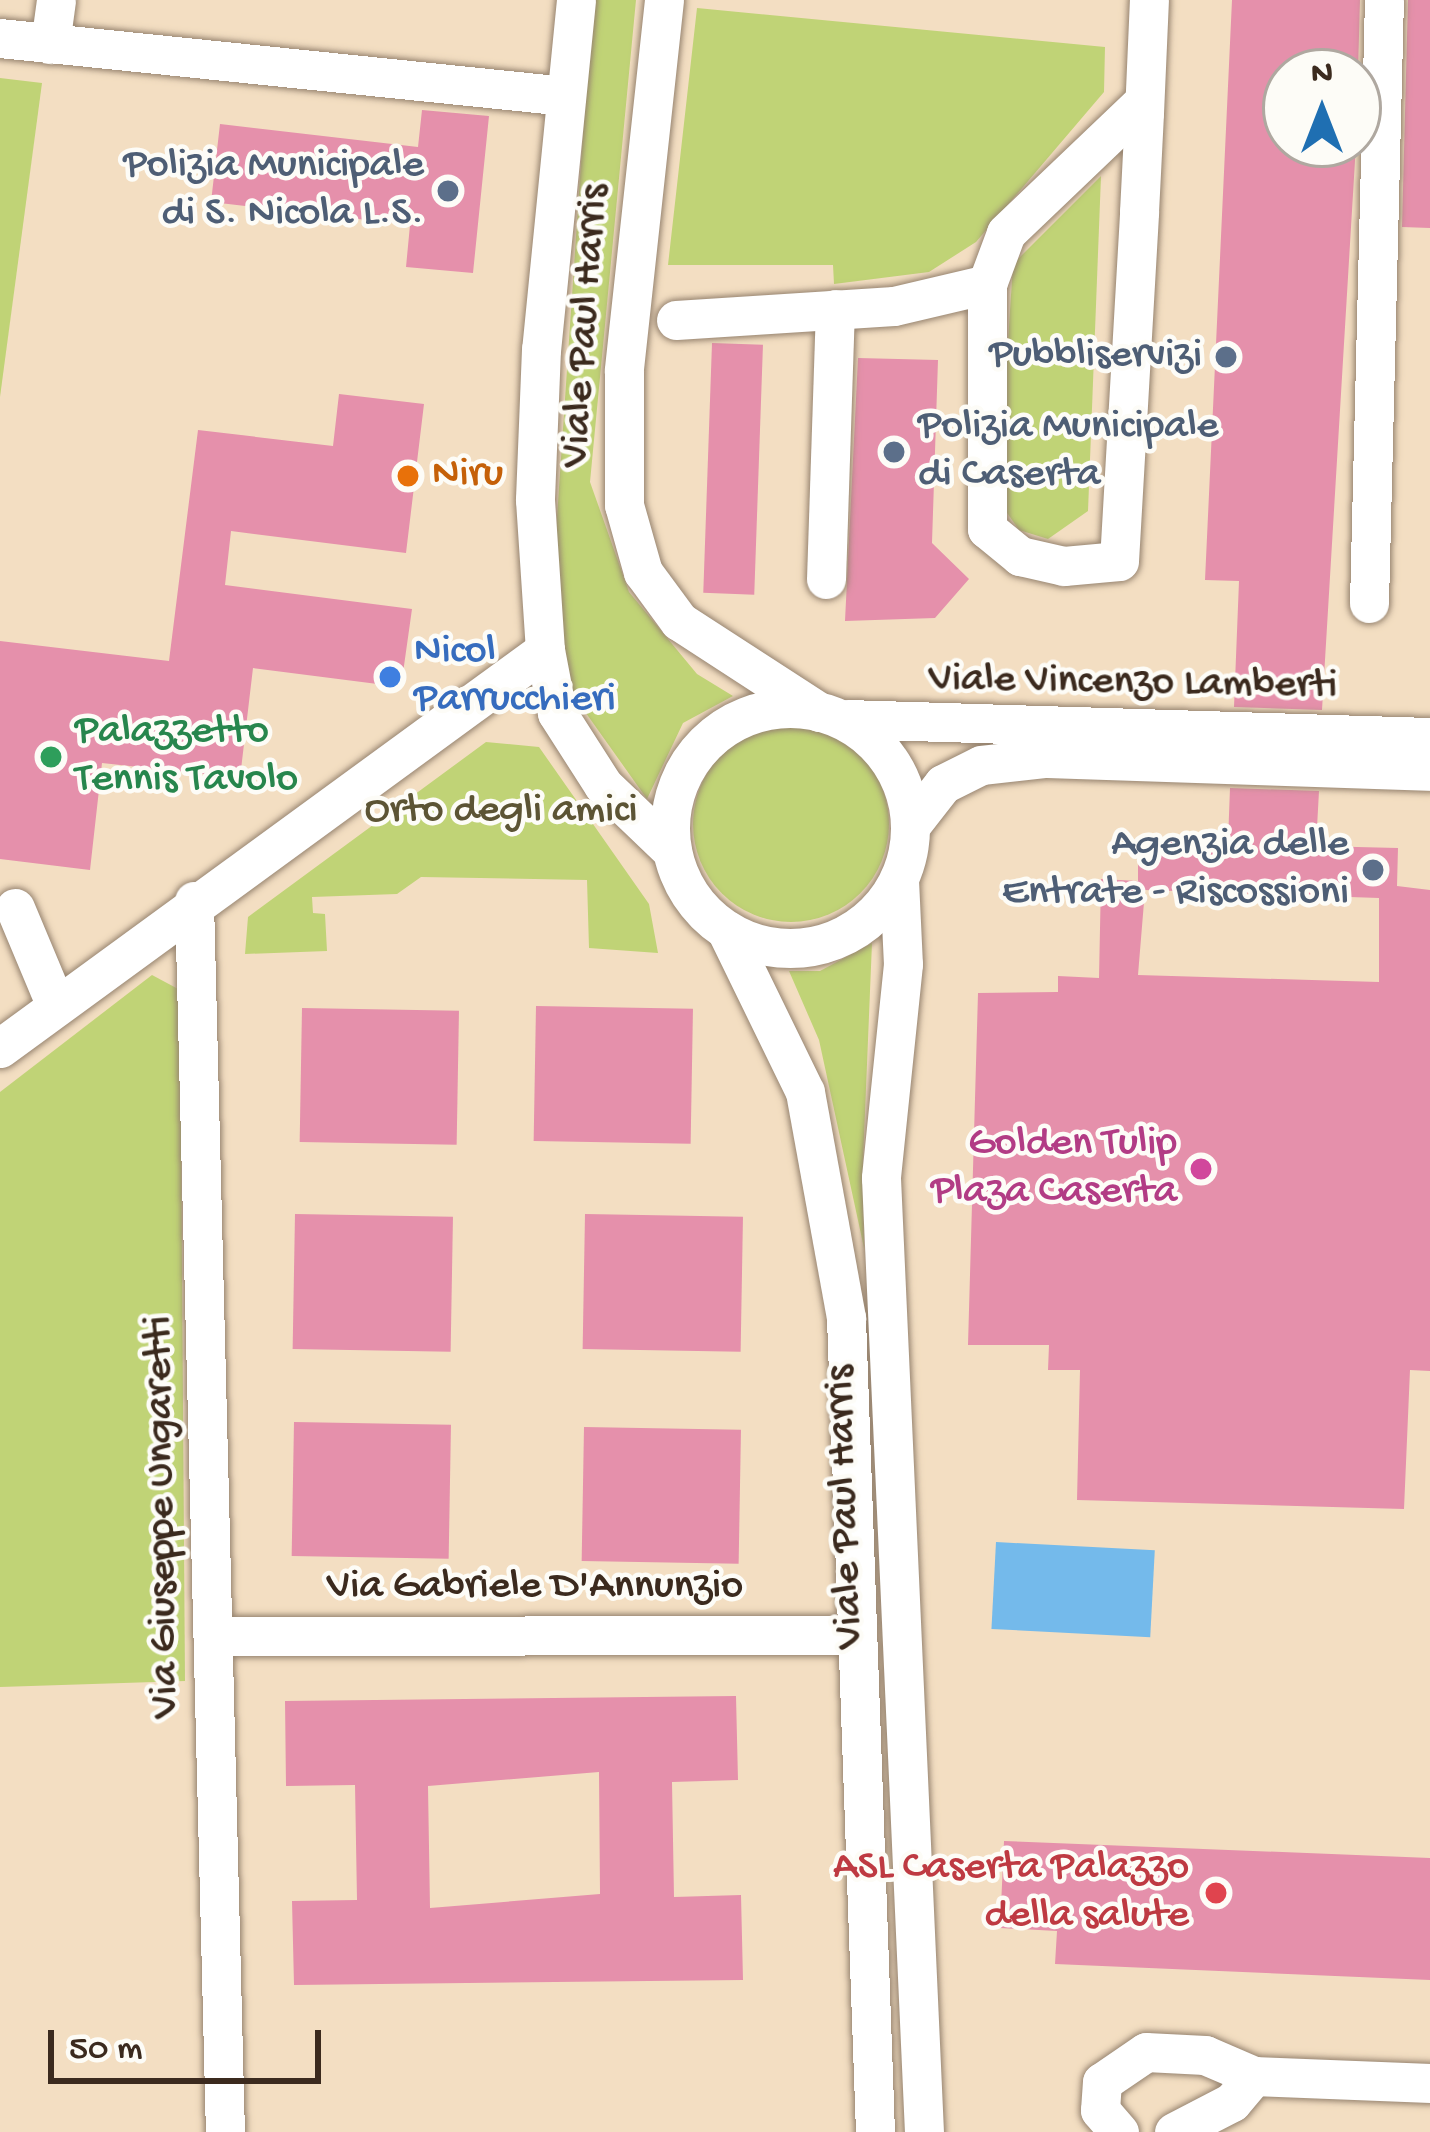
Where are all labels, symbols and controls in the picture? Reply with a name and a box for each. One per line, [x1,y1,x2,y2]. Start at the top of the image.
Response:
north arrow [1262,48,1382,168]
text: N [1311,56,1333,94]
place label: Polizia Municipale di S. Nicola L.S. [124,142,424,240]
marker: Polizia Municipale di S. Nicola L.S. [435,178,461,204]
street label: Viale Paul Harris [552,183,622,469]
place label: Pubbliservizi [989,332,1202,382]
marker: Pubbliservizi [1213,344,1239,370]
place label: Polizia Municipale di Caserta [918,403,1218,502]
marker: Polizia Municipale di Caserta [881,439,907,465]
place label: Niru [432,451,503,501]
marker: Niru [395,463,421,489]
place label: Nicol Parrucchieri [414,628,616,726]
street label: Viale Vincenzo Lamberti [928,655,1338,713]
marker: Nicol Parrucchieri [377,664,403,690]
place label: Palazzetto Tennis Tavolo [75,708,298,807]
marker: Palazzetto Tennis Tavolo [38,744,64,770]
park label: Orto degli amici [364,787,638,837]
place label: Agenzia delle Entrate - Riscossioni [1002,821,1349,920]
marker: Agenzia delle Entrate - Riscossioni [1360,857,1386,883]
place label: Golden Tulip Plaza Caserta [931,1120,1177,1218]
marker: Golden Tulip Plaza Caserta [1188,1156,1214,1182]
street label: Via Giuseppe Ungaretti [135,1315,193,1719]
street label: Viale Paul Harris [817,1364,877,1650]
street label: Via Gabriele D'Annunzio [327,1563,743,1613]
place label: ASL Caserta Palazzo della salute [833,1844,1189,1942]
marker: ASL Caserta Palazzo della salute [1200,1877,1232,1909]
scale bar [54,2006,327,2080]
text: 50 m [69,2029,142,2072]

